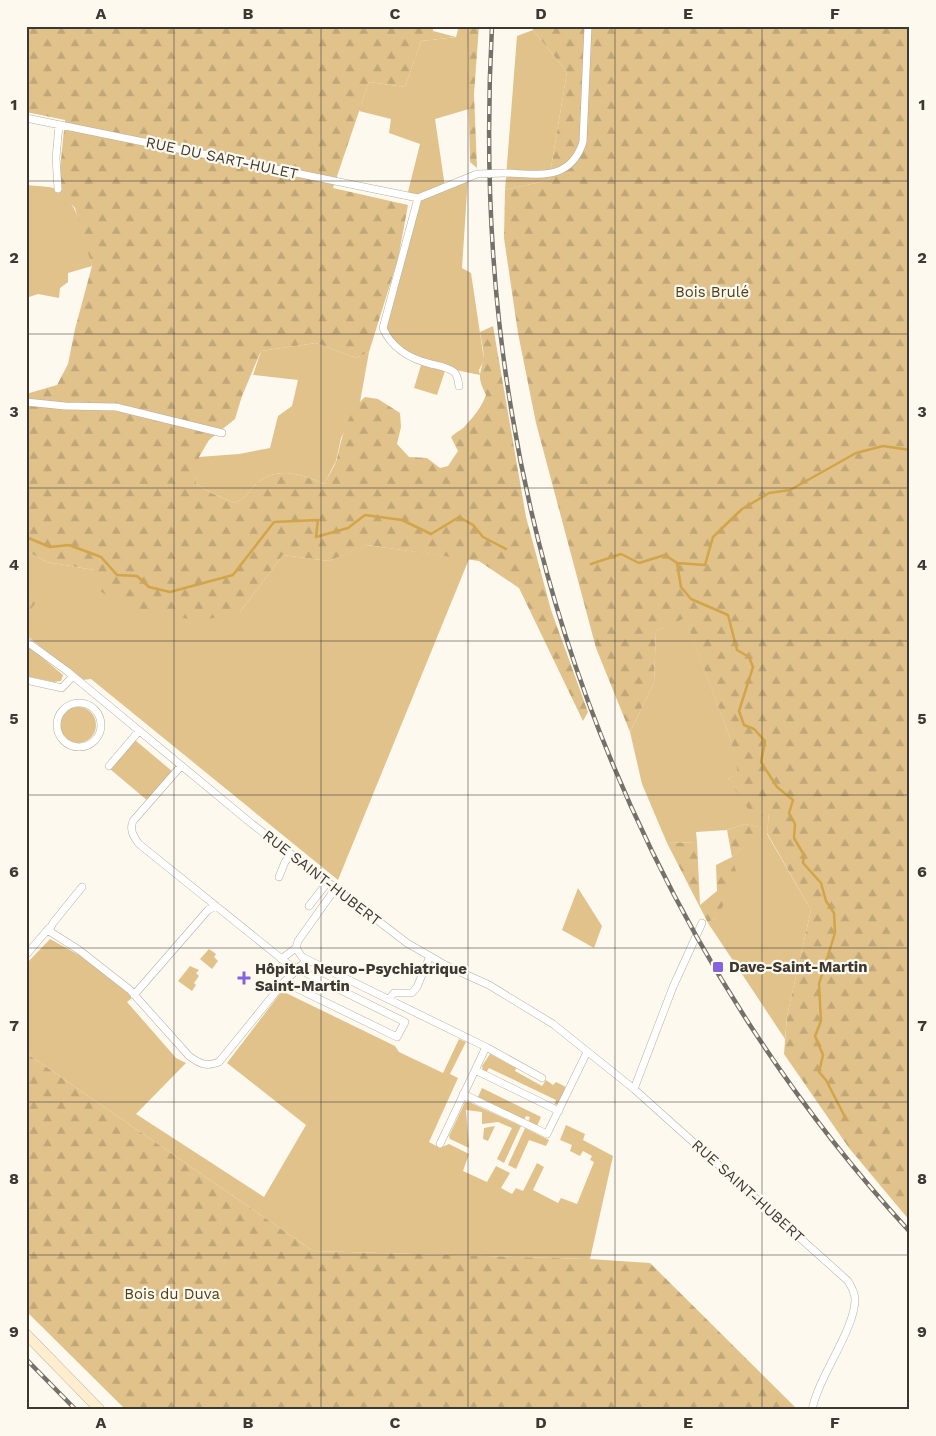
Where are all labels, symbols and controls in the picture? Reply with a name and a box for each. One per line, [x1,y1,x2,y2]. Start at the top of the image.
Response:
text: A [96,4,107,23]
text: B [243,4,254,23]
text: C [390,4,401,23]
text: D [535,4,547,23]
text: E [683,4,693,23]
text: F [830,4,840,23]
text: 1 [11,95,17,114]
text: 1 [919,95,925,114]
street label: RUE DU SART-HULET [144,133,300,183]
text: 2 [9,248,19,267]
text: 2 [917,248,927,267]
park label: Bois Brulé [675,283,749,301]
text: 3 [9,402,19,421]
text: 3 [917,402,927,421]
text: 4 [9,555,19,574]
text: 4 [917,555,927,574]
text: 5 [9,709,19,728]
text: 5 [917,709,927,728]
street label: RUE SAINT-HUBERT [259,826,385,930]
text: 6 [9,862,19,881]
text: 6 [917,862,927,881]
place label: Dave-Saint-Martin [729,958,867,976]
place label: Hôpital Neuro-Psychiatrique Saint-Martin [255,960,467,995]
marker: Dave-Saint-Martin [711,960,725,974]
marker: Hôpital Neuro-Psychiatrique Saint-Martin [237,971,251,985]
text: 7 [9,1016,19,1035]
text: 7 [917,1016,927,1035]
street label: RUE SAINT-HUBERT [688,1136,808,1246]
text: 8 [9,1169,19,1188]
text: 8 [917,1169,927,1188]
park label: Bois du Duva [124,1285,220,1303]
text: 9 [9,1322,19,1341]
text: 9 [917,1322,927,1341]
text: A [96,1413,107,1432]
text: B [243,1413,254,1432]
text: C [390,1413,401,1432]
text: D [535,1413,547,1432]
text: E [683,1413,693,1432]
text: F [830,1413,840,1432]

